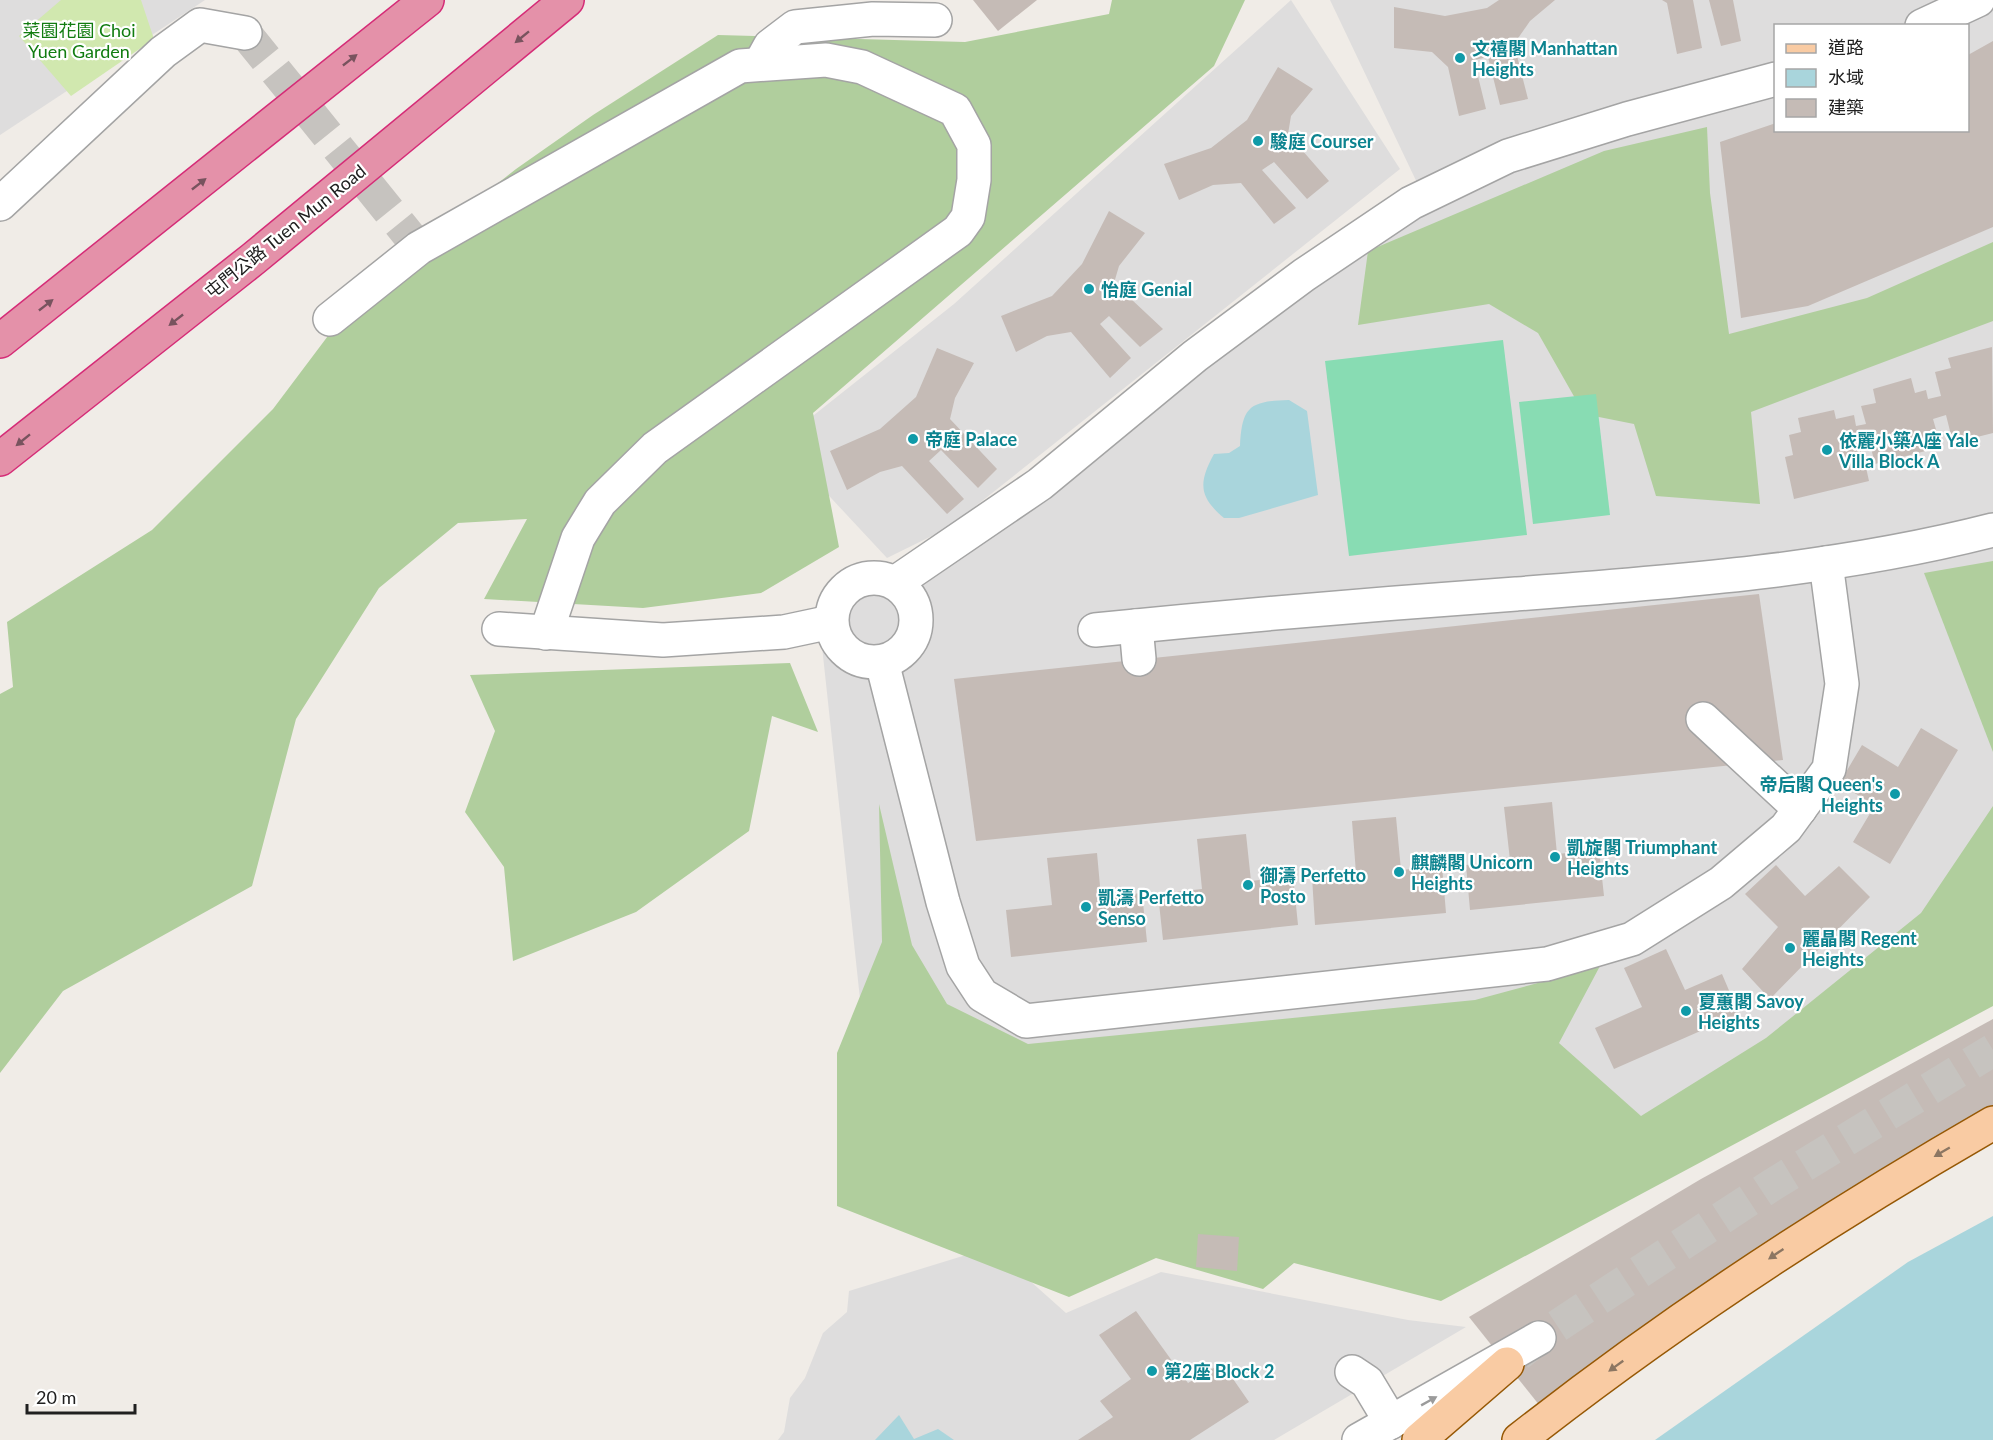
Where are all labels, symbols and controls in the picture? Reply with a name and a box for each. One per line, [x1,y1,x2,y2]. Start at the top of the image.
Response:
park label: 菜園花園 Choi Yuen Garden [22,19,136,62]
legend [1774,24,1969,132]
one-way arrow [514,31,530,44]
text: 道路 [1828,36,1864,58]
place label: 文禧閣 Manhattan Heights [1472,37,1618,80]
marker: 文禧閣 Manhattan Heights [1453,51,1467,65]
one-way arrow [342,55,357,67]
text: 水域 [1828,66,1864,88]
text: 建築 [1828,96,1864,118]
place label: 駿庭 Courser [1270,130,1374,152]
marker: 駿庭 Courser [1251,134,1265,148]
street label: 屯門公路 Tuen Mun Road [200,159,370,303]
one-way arrow [191,178,206,191]
place label: 怡庭 Genial [1101,278,1192,300]
marker: 怡庭 Genial [1082,282,1096,296]
one-way arrow [38,299,54,312]
one-way arrow [168,313,183,325]
place label: 帝庭 Palace [925,428,1017,450]
place label: 依麗小築A座 Yale Villa Block A [1838,429,1979,472]
marker: 帝庭 Palace [906,432,920,446]
one-way arrow [15,434,30,446]
marker: 依麗小築A座 Yale Villa Block A [1820,443,1834,457]
place label: 帝后閣 Queen's Heights [1759,773,1883,816]
marker: 帝后閣 Queen's Heights [1888,787,1902,801]
place label: 凱旋閣 Triumphant Heights [1567,836,1717,879]
marker: 凱旋閣 Triumphant Heights [1548,850,1562,864]
place label: 麒麟閣 Unicorn Heights [1411,851,1533,894]
place label: 御濤 Perfetto Posto [1260,864,1366,907]
marker: 麒麟閣 Unicorn Heights [1392,865,1406,879]
marker: 御濤 Perfetto Posto [1241,878,1255,892]
place label: 凱濤 Perfetto Senso [1098,886,1204,929]
marker: 凱濤 Perfetto Senso [1079,900,1093,914]
place label: 麗晶閣 Regent Heights [1802,927,1917,970]
marker: 麗晶閣 Regent Heights [1783,941,1797,955]
place label: 夏蕙閣 Savoy Heights [1698,990,1804,1033]
marker: 夏蕙閣 Savoy Heights [1679,1004,1693,1018]
one-way arrow [1933,1147,1950,1157]
one-way arrow [1768,1248,1784,1259]
place label: 第2座 Block 2 [1164,1360,1274,1382]
one-way arrow [1609,1360,1625,1372]
marker: 第2座 Block 2 [1145,1364,1159,1378]
scale bar [27,1377,135,1415]
text: 20 m [36,1386,76,1408]
one-way arrow [1421,1396,1438,1406]

